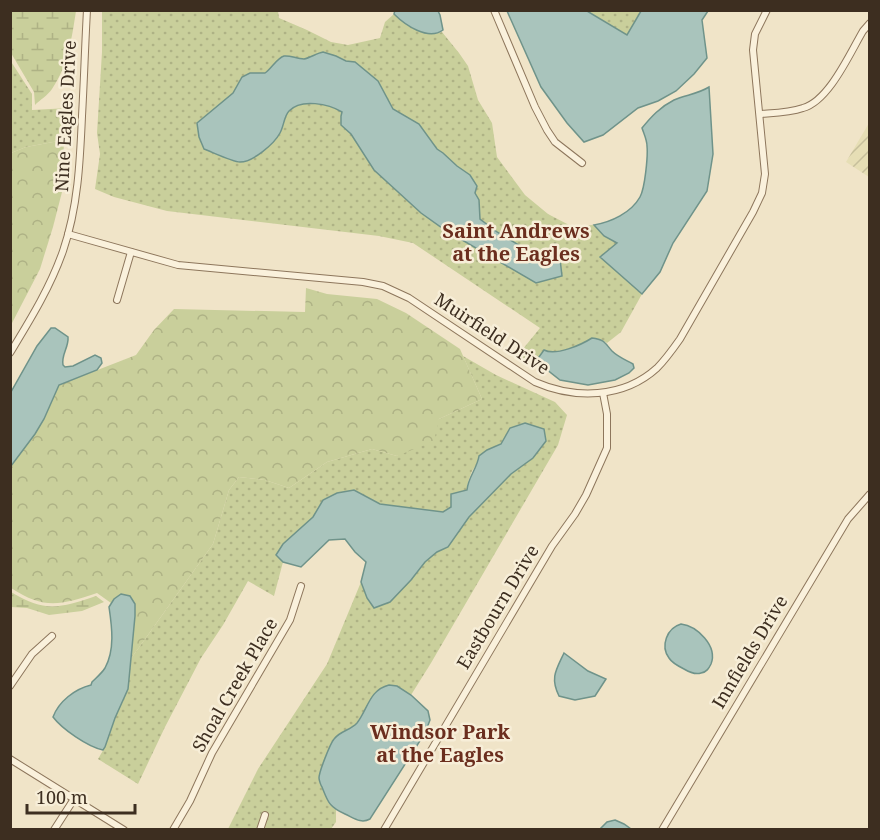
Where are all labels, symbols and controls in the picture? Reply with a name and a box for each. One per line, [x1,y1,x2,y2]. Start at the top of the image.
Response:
street label: Nine Eagles Drive [49,40,81,192]
district label: Saint Andrews at the Eagles [442,217,590,267]
street label: Muirfield Drive [430,287,555,379]
street label: Eastbourn Drive [451,540,544,673]
street label: Innfields Drive [706,590,792,713]
street label: Shoal Creek Place [186,613,282,756]
district label: Windsor Park at the Eagles [370,718,510,768]
scale bar [27,777,135,815]
text: 100 m [36,785,88,809]

